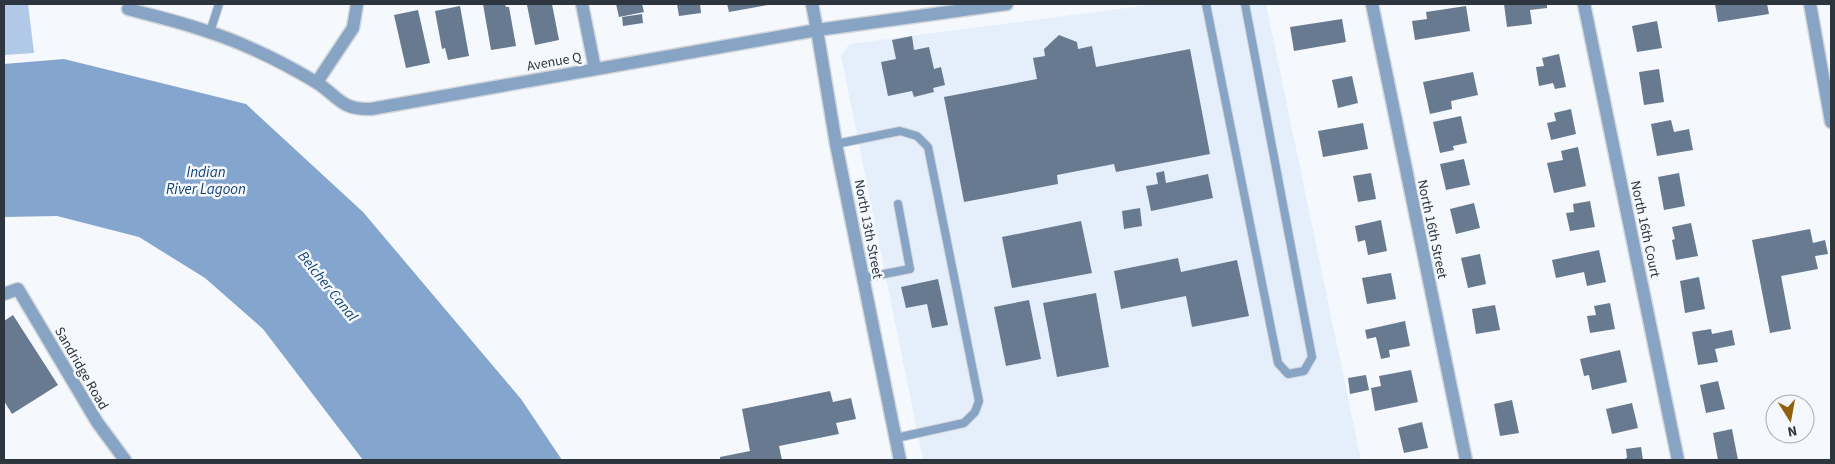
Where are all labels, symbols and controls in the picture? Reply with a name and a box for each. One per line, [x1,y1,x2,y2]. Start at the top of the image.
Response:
street label: Avenue Q [525,47,583,77]
water label: Indian River Lagoon [166,162,246,200]
street label: North 13th Street [849,178,888,281]
street label: North 16th Street [1412,178,1452,281]
street label: North 16th Court [1625,179,1665,280]
water label: Belcher Canal [293,247,363,326]
street label: Sandridge Road [49,323,113,414]
north arrow [1765,394,1815,444]
text: N [1786,420,1799,441]

